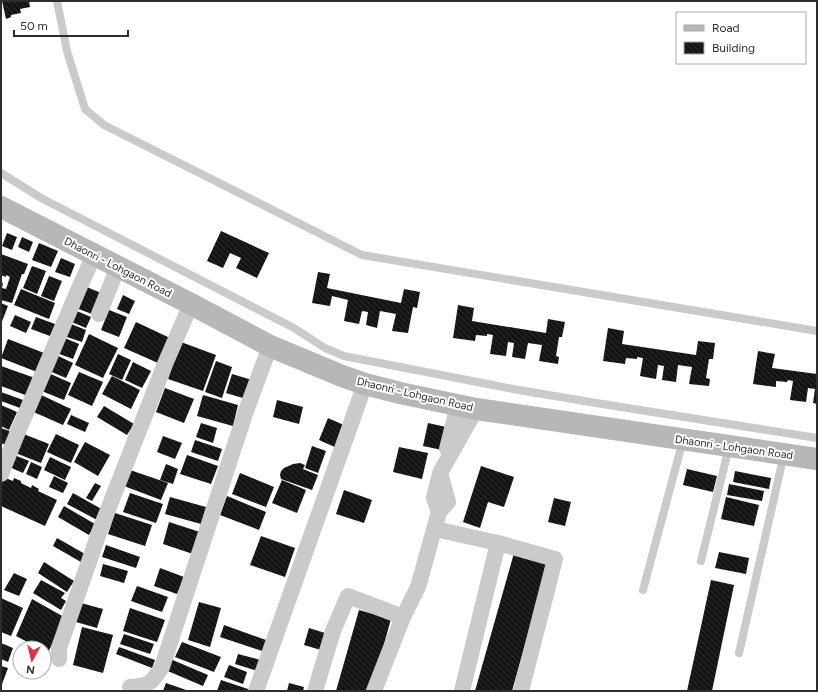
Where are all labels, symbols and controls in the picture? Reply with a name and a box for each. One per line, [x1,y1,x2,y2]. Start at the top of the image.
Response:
scale bar [14,12,128,38]
legend [676,12,806,64]
text: 50 m [20,19,48,33]
text: Road [712,21,740,35]
text: Building [712,41,755,55]
street label: Dhaonri - Lohgaon Road [62,235,174,300]
street label: Dhaonri - Lohgaon Road [355,375,474,414]
street label: Dhaonri - Lohgaon Road [674,433,794,462]
north arrow [12,640,52,680]
text: N [26,662,36,676]

